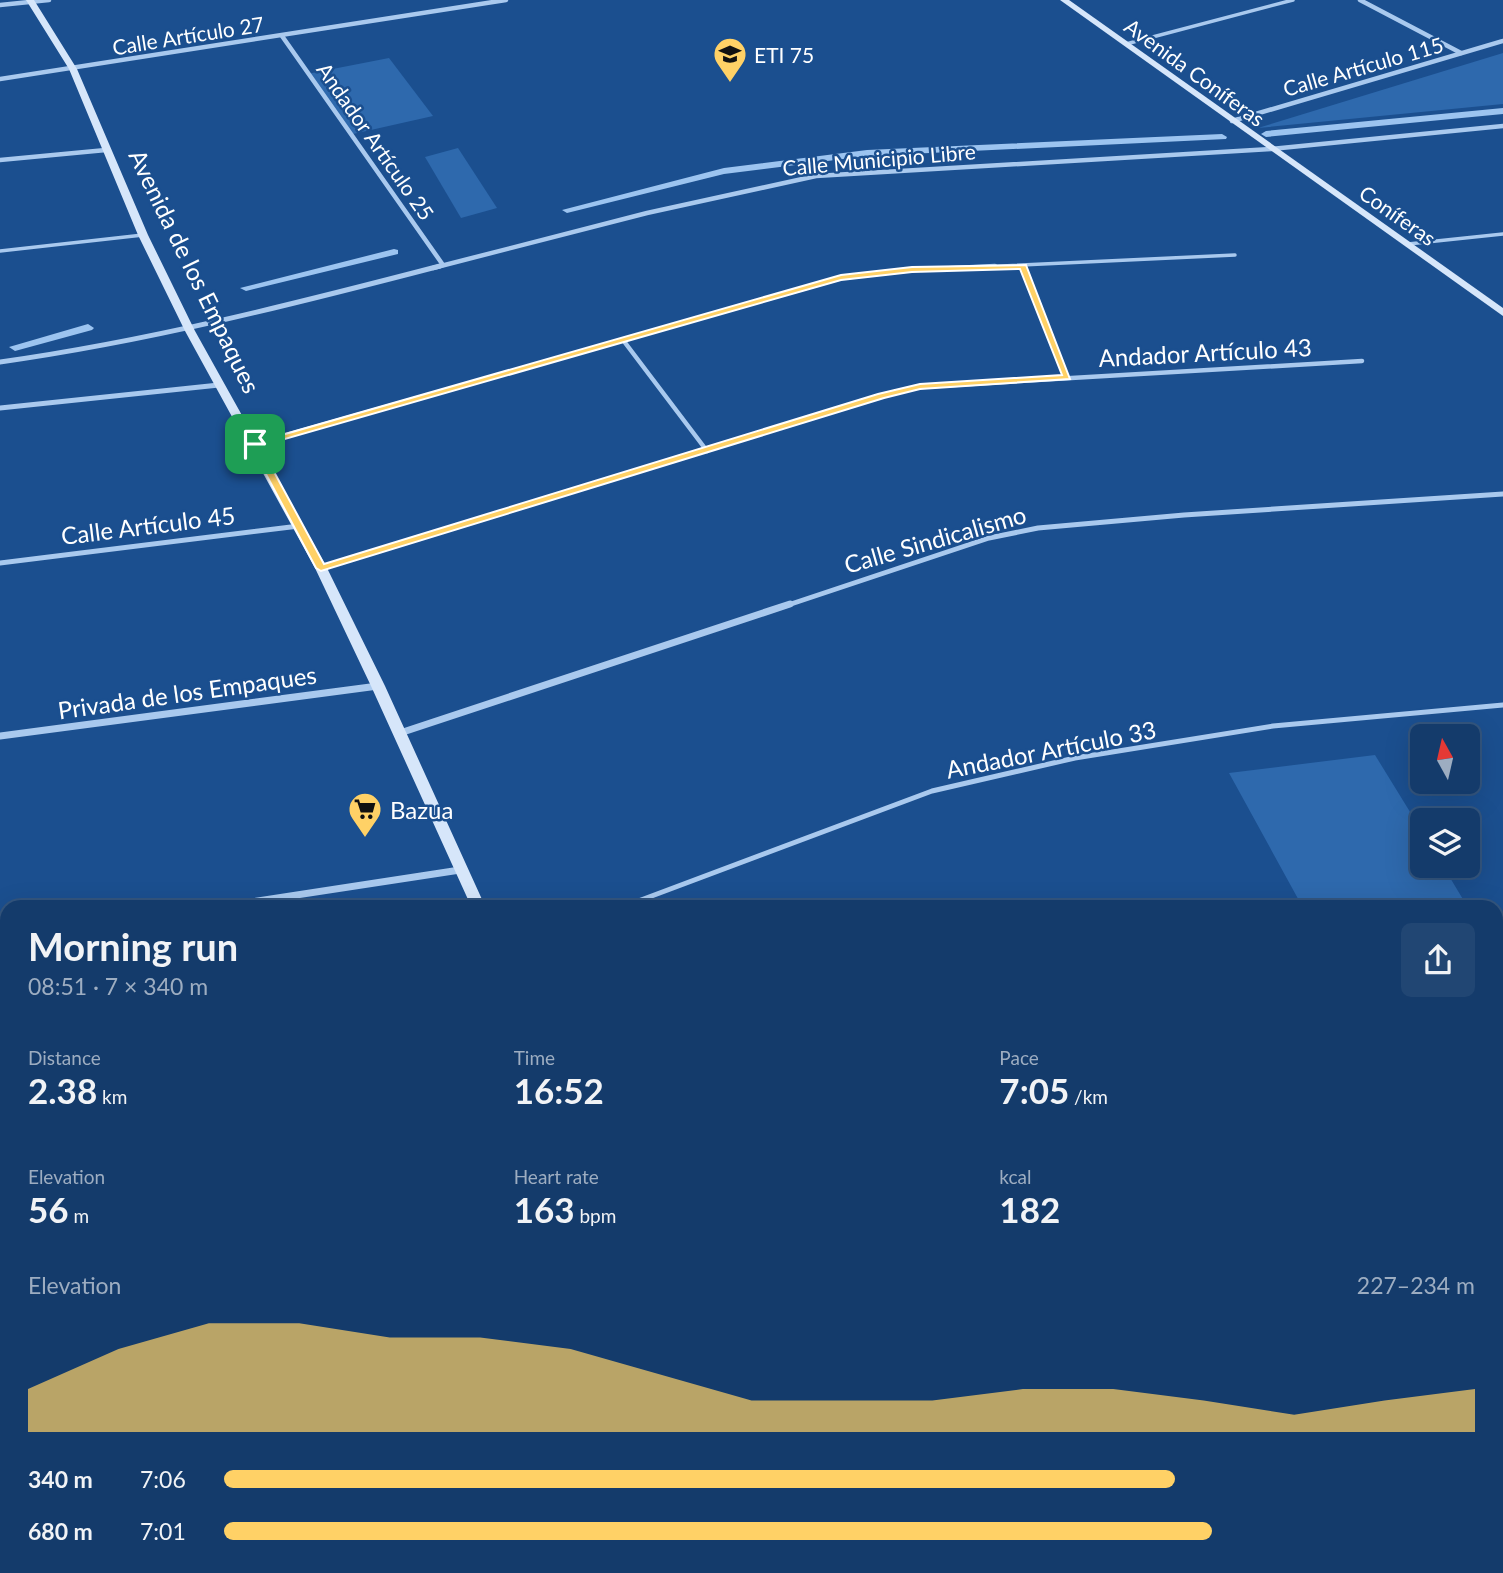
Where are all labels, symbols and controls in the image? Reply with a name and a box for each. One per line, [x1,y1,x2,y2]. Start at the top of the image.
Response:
street label: Calle Artículo 27 [110,11,266,59]
street label: Avenida Coníferas [1120,13,1270,131]
street label: Calle Artículo 115 [1280,31,1446,101]
school or university icon: ETI 75 [711,35,749,84]
place label: ETI 75 [754,42,814,67]
street label: Andador Artículo 25 [312,57,440,225]
street label: Calle Municipio Libre [781,138,977,180]
street label: Avenida de los Empaques [123,145,267,397]
street label: Coníferas [1355,180,1441,250]
street label: Andador Artículo 43 [1098,332,1312,372]
pin [225,414,285,474]
icon: arrive [236,425,274,463]
street label: Calle Sindicalismo [841,499,1029,579]
street label: Calle Artículo 45 [59,500,237,550]
street label: Privada de los Empaques [56,659,318,725]
street label: Andador Artículo 33 [944,714,1158,784]
north arrow [1410,724,1480,794]
map controls [1410,724,1480,878]
supermarket icon: Bazua [346,790,384,839]
place label: Bazua [390,795,453,824]
button: layers [1410,808,1480,878]
text: Morning run [28,923,238,969]
button: share [1401,923,1475,997]
text: 08:51 · 7 × 340 m [28,972,208,1000]
text: Distance [28,1046,101,1069]
text: Time [514,1046,555,1069]
text: Pace [999,1046,1039,1069]
text: 2.38 [28,1069,97,1111]
text: 16:52 [514,1069,604,1111]
text: 7:05 [999,1069,1069,1111]
text: km [97,1085,127,1108]
text: /km [1069,1085,1108,1108]
text: Elevation [28,1165,105,1188]
text: Heart rate [514,1165,599,1188]
text: kcal [999,1165,1031,1188]
text: 56 [28,1188,69,1230]
text: 163 [514,1188,575,1230]
text: 182 [999,1188,1060,1230]
text: m [69,1204,89,1227]
text: bpm [575,1204,616,1227]
text: Elevation [28,1271,121,1299]
text: 227–234 m [1357,1271,1475,1299]
text: 340 m [28,1465,93,1493]
text: 7:06 [140,1465,186,1493]
text: 680 m [28,1517,93,1545]
text: 7:01 [140,1517,186,1545]

